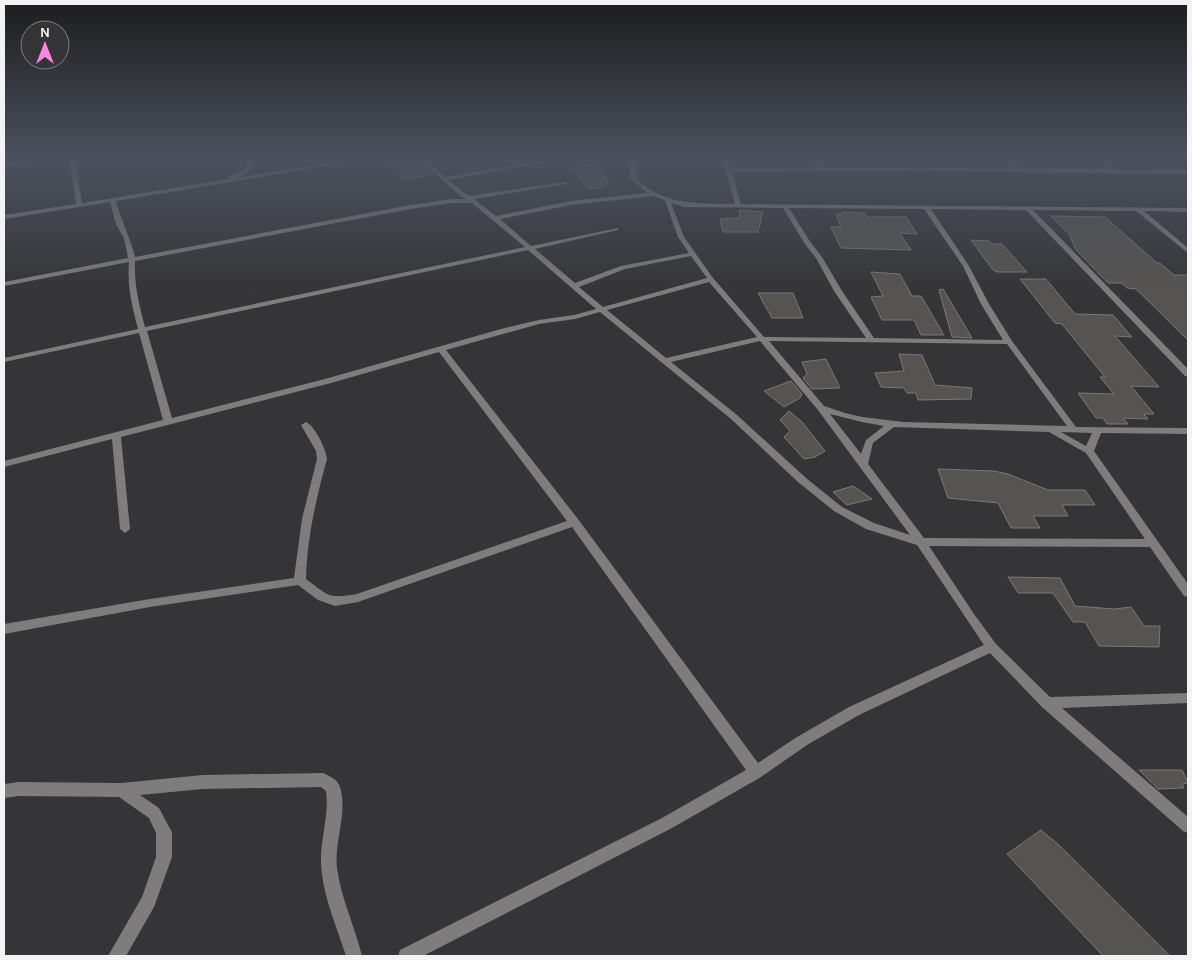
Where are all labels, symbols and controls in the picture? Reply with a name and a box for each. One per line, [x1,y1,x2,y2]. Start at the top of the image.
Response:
north arrow [20,20,70,70]
text: N [40,24,50,41]

